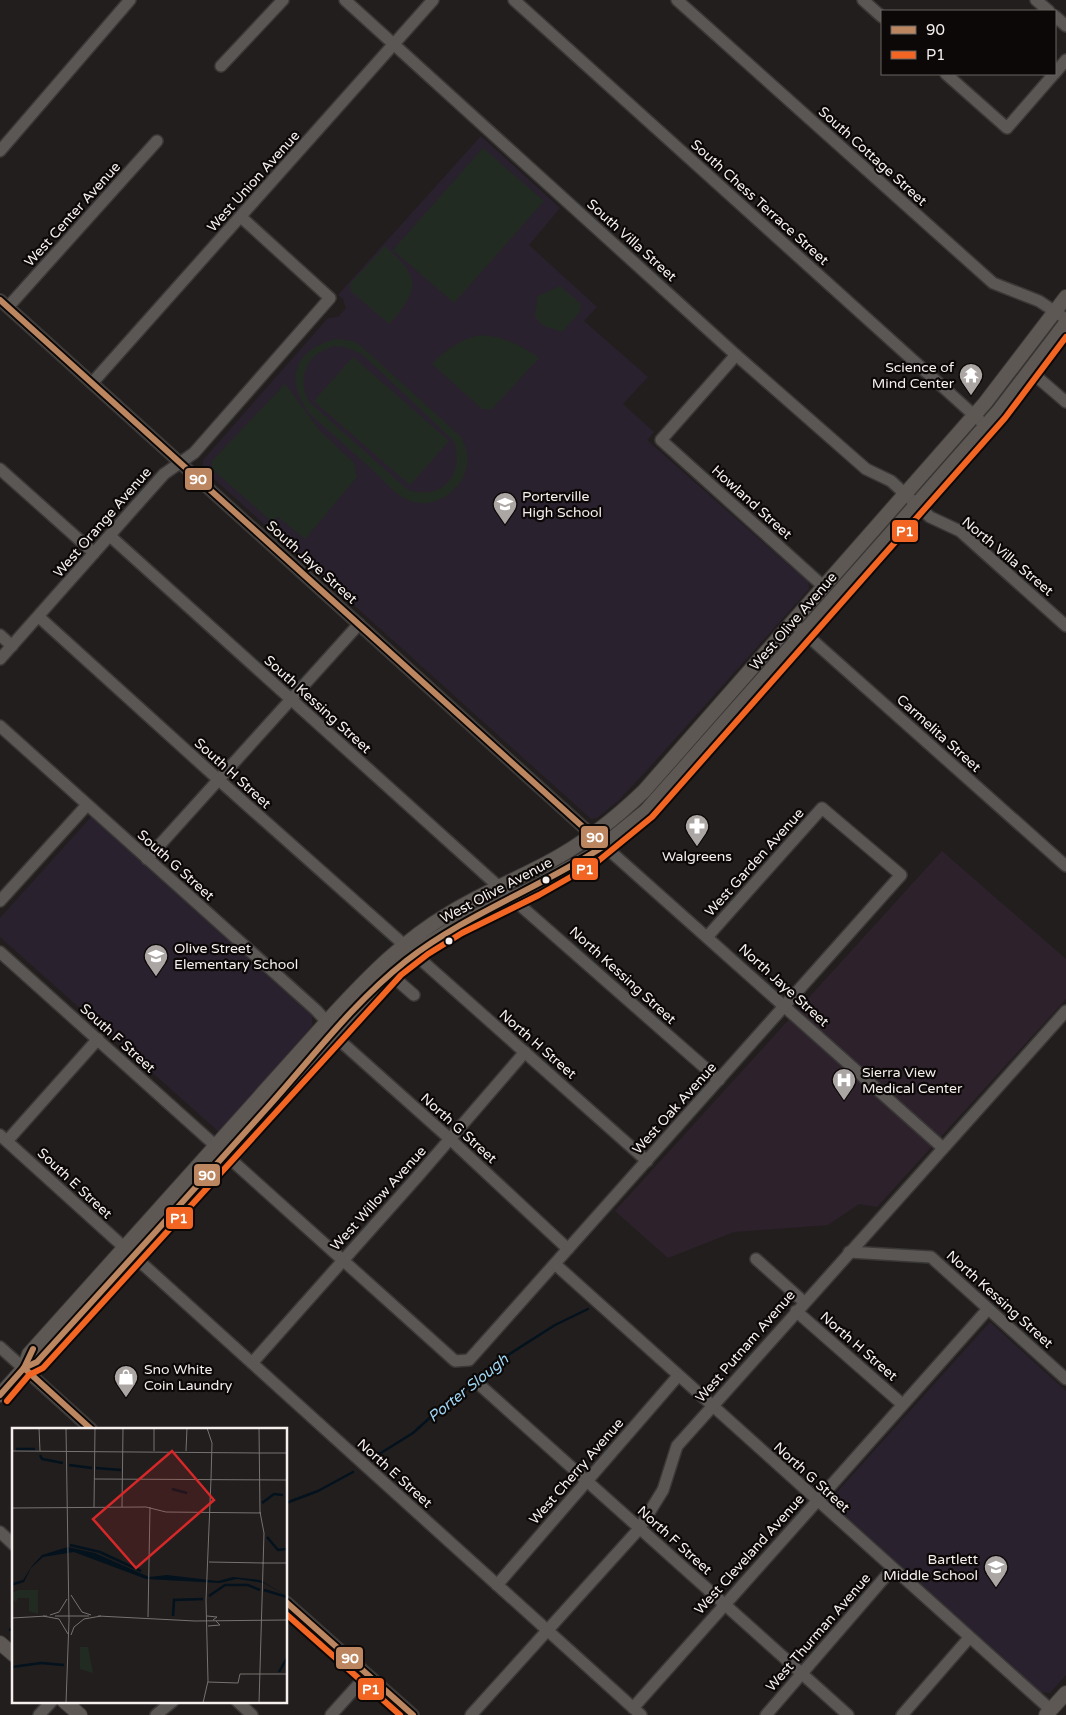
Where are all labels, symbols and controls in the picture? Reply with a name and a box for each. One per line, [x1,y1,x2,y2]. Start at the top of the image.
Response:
legend [881,10,1056,75]
text: 90 [926,21,945,39]
text: P1 [926,46,946,64]
street label: South Cottage Street [815,103,931,210]
street label: West Union Avenue [203,127,303,235]
street label: South Chess Terrace Street [687,136,833,269]
street label: West Center Avenue [21,158,124,270]
street label: South Villa Street [583,196,680,286]
place label: Science of Mind Center [872,359,955,392]
temple icon: Science of Mind Center [958,362,984,396]
street label: Howland Street [708,462,796,543]
street label: West Orange Avenue [50,464,155,581]
line badge: 90 [184,467,213,491]
text: 90 [189,471,207,488]
place label: Porterville High School [522,488,602,521]
school or university icon: Porterville High School [492,491,518,525]
street label: North Villa Street [959,513,1057,600]
street label: South Jaye Street [263,517,361,608]
line badge: P1 [891,519,919,543]
text: P1 [896,523,914,540]
street label: West Olive Avenue [746,569,841,674]
street label: South Kessing Street [261,652,375,757]
street label: Carmelita Street [893,691,985,776]
street label: South H Street [191,734,275,813]
street label: West Garden Avenue [701,805,807,920]
pharmacy icon: Walgreens [684,813,710,847]
line badge: 90 [580,825,609,849]
street label: South G Street [134,826,218,905]
text: 90 [586,829,604,846]
place label: Walgreens [662,848,732,865]
street label: West Olive Avenue [437,854,555,927]
line badge: P1 [571,857,599,881]
text: P1 [576,861,594,878]
unlabelled marker [541,875,551,885]
street label: North Kessing Street [566,923,680,1028]
unlabelled marker [444,936,454,946]
place label: Olive Street Elementary School [174,940,298,973]
street label: North Jaye Street [735,940,833,1031]
school or university icon: Olive Street Elementary School [143,943,169,977]
street label: South F Street [77,1000,159,1077]
street label: North H Street [496,1006,580,1083]
street label: West Oak Avenue [629,1059,720,1158]
place label: Sierra View Medical Center [862,1064,963,1097]
hospital icon: Sierra View Medical Center [831,1067,857,1101]
street label: North G Street [417,1090,501,1167]
street label: West Willow Avenue [327,1142,430,1254]
street label: South E Street [34,1144,116,1223]
line badge: 90 [193,1163,221,1187]
text: 90 [198,1167,216,1184]
line badge: P1 [165,1206,194,1230]
text: P1 [170,1210,188,1227]
street label: North Kessing Street [943,1247,1057,1352]
street label: West Putnam Avenue [692,1287,799,1406]
street label: North H Street [817,1308,901,1385]
water label: Porter Slough [424,1350,512,1426]
place label: Sno White Coin Laundry [144,1361,233,1394]
shop icon: Sno White Coin Laundry [113,1364,139,1398]
street label: West Cherry Avenue [526,1415,627,1528]
inset map [12,1428,288,1702]
street label: North E Street [354,1435,436,1512]
street label: North G Street [770,1439,854,1516]
street label: West Cleveland Avenue [691,1491,808,1618]
street label: North F Street [634,1502,716,1579]
place label: Bartlett Middle School [883,1551,979,1584]
school or university icon: Bartlett Middle School [983,1554,1009,1588]
street label: West Thurman Avenue [762,1570,874,1695]
line badge: 90 [335,1646,364,1670]
text: 90 [341,1650,359,1667]
line badge: P1 [357,1677,385,1701]
text: P1 [362,1681,380,1698]

